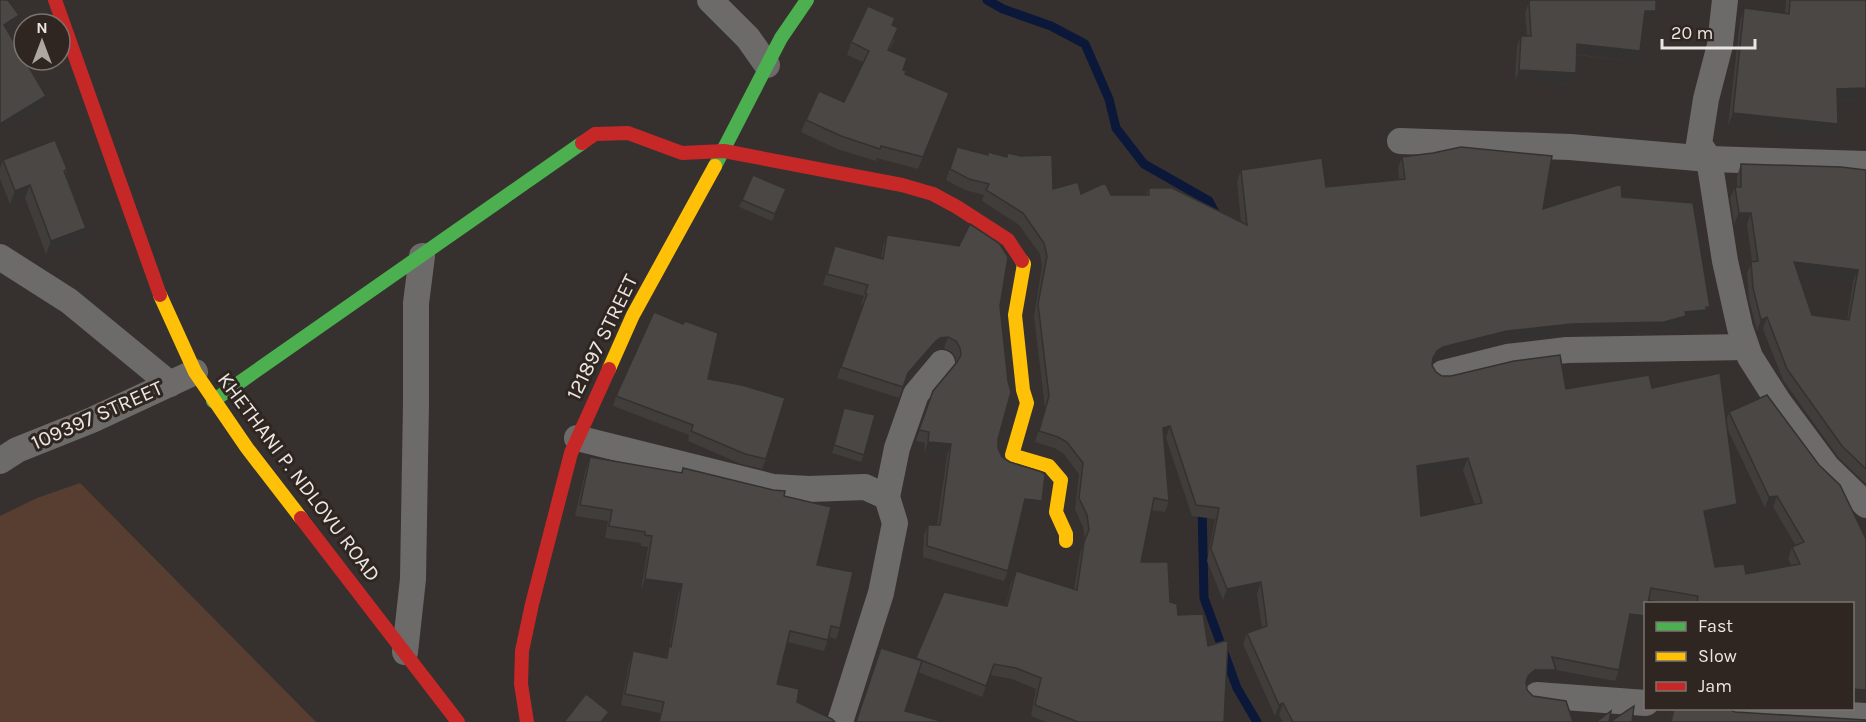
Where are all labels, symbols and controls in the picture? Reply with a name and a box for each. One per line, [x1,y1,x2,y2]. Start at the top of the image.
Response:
north arrow [12,12,72,72]
scale bar [1662,12,1755,50]
text: N [36,18,48,37]
text: 20 m [1671,22,1713,44]
street label: 121897 STREET [561,270,643,403]
street label: KHETHANI P. NDLOVU ROAD [213,368,385,586]
street label: 109397 STREET [28,375,167,455]
legend [1644,602,1854,710]
text: Fast [1698,615,1733,637]
text: Slow [1698,645,1737,667]
text: Jam [1698,675,1732,697]

